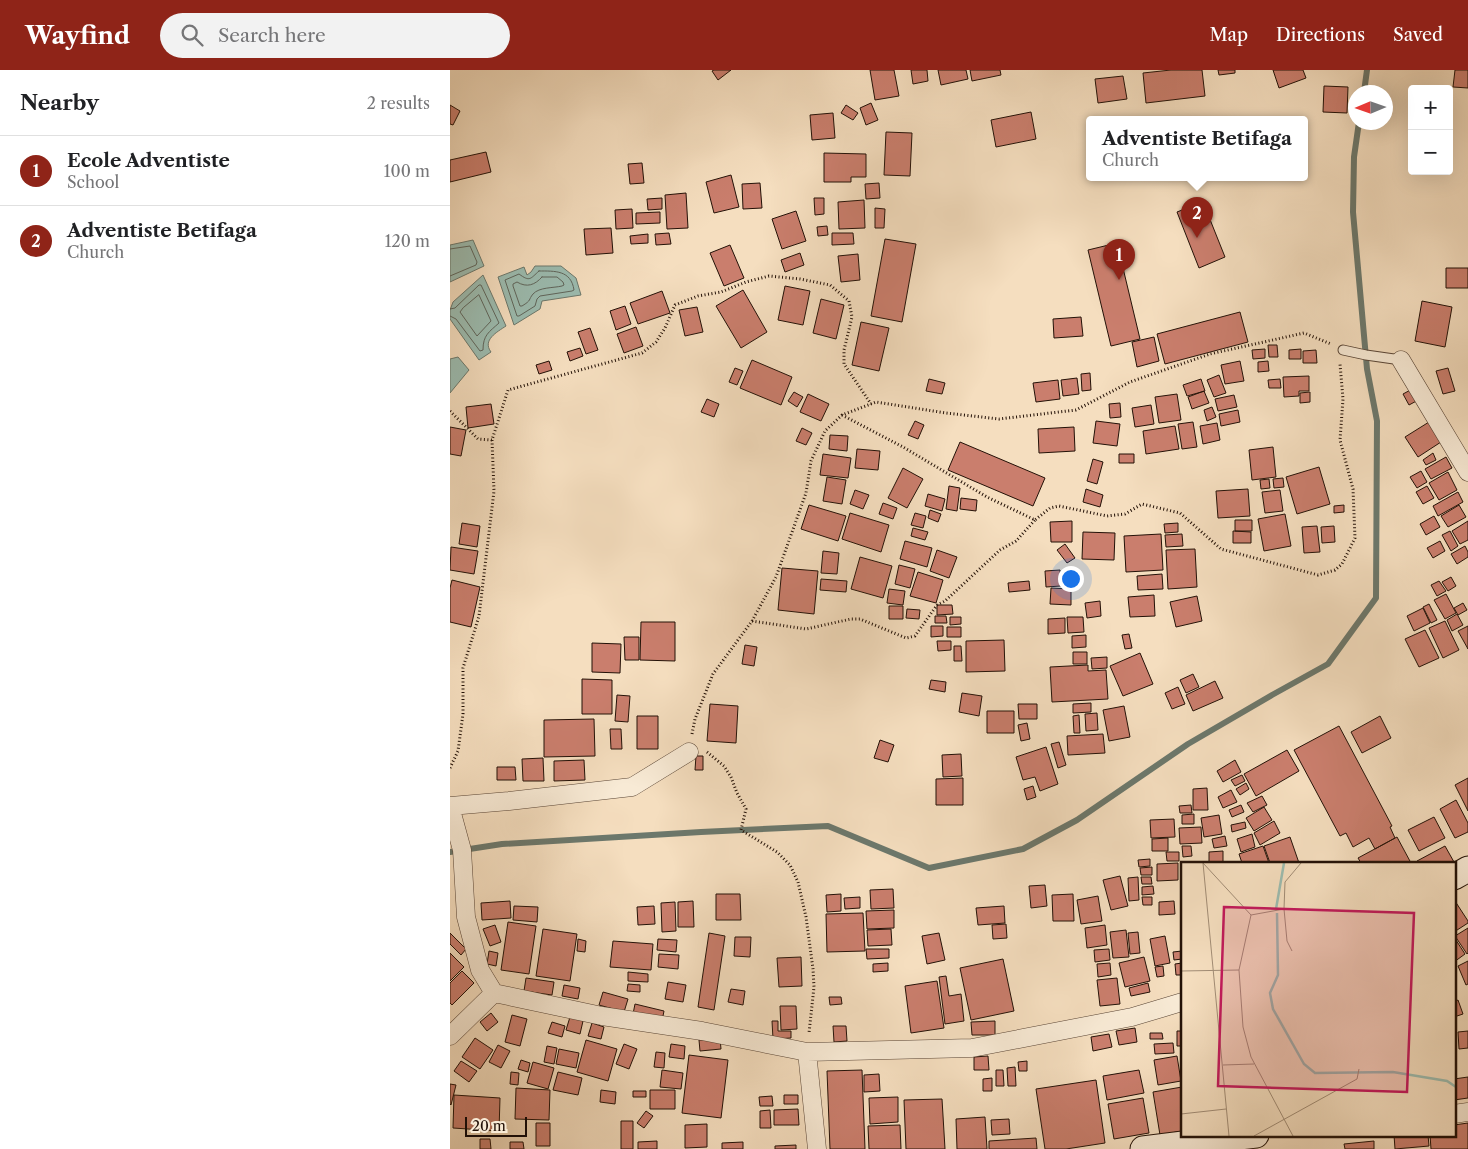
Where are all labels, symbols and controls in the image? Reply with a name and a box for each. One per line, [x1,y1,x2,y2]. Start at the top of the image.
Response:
search box [160,13,510,58]
text: Wayfind [25,21,130,50]
icon: search [178,21,206,49]
text: Search here [218,24,326,47]
text: Map [1209,24,1248,46]
text: Directions [1276,24,1365,46]
text: Saved [1393,24,1443,46]
north arrow [1348,85,1393,130]
map controls [1408,85,1453,175]
button: + [1408,85,1453,130]
text: Nearby [20,90,99,115]
text: 2 results [367,93,430,113]
popup [1086,116,1308,181]
text: Adventiste Betifaga [1102,127,1292,150]
button: − [1408,130,1453,175]
text: Ecole Adventiste [67,149,230,172]
text: Church [1102,150,1159,170]
text: 1 [32,161,40,181]
text: 100 m [384,161,430,181]
text: School [67,172,119,192]
pin: 2 [1181,197,1213,238]
text: Adventiste Betifaga [67,219,257,242]
text: 2 [31,231,41,251]
text: 120 m [385,231,430,251]
pin: 1 [1103,239,1135,280]
text: Church [67,242,124,262]
your location [1058,566,1084,592]
inset map [1181,862,1456,1136]
scale bar [465,1114,528,1137]
text: 20 m [472,1117,506,1135]

